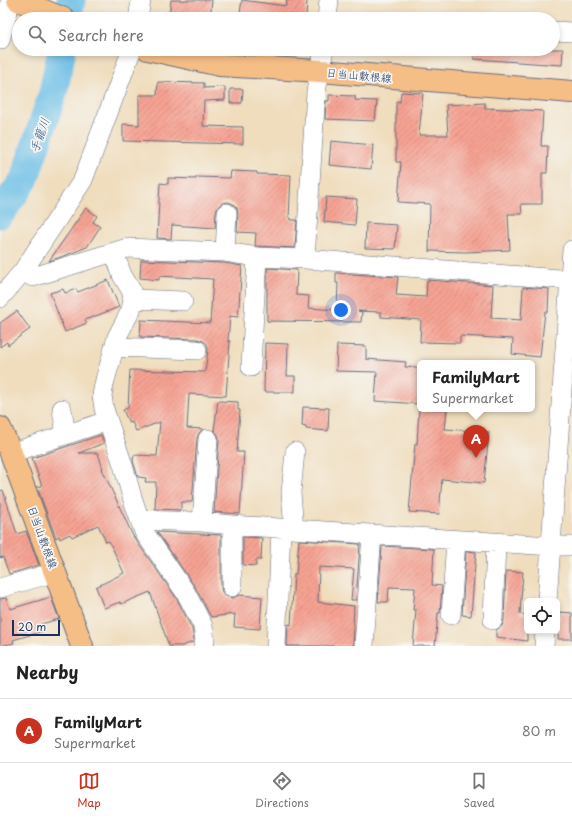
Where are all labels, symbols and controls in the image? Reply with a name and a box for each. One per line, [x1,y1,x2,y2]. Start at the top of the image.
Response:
search box [12,12,560,56]
icon: search [26,23,48,45]
text: Search here [58,23,144,46]
street label: 日当山敷根線 [325,64,393,86]
water label: 手籠川 [25,115,53,155]
your location [331,300,351,320]
popup [417,360,535,412]
text: FamilyMart [432,365,520,388]
text: Supermarket [432,388,514,407]
pin: A [463,425,489,458]
street label: 日当山敷根線 [24,503,62,571]
map controls [524,598,560,634]
button: locate [524,598,560,634]
scale bar [12,618,60,637]
text: 20 m [18,618,46,635]
text: Nearby [16,659,78,685]
text: FamilyMart [54,710,142,733]
text: A [24,721,34,740]
text: 80 m [522,721,556,740]
text: Supermarket [54,733,136,752]
tab: Map [77,770,101,811]
tab: Directions [255,770,309,811]
tab: Saved [463,770,495,811]

